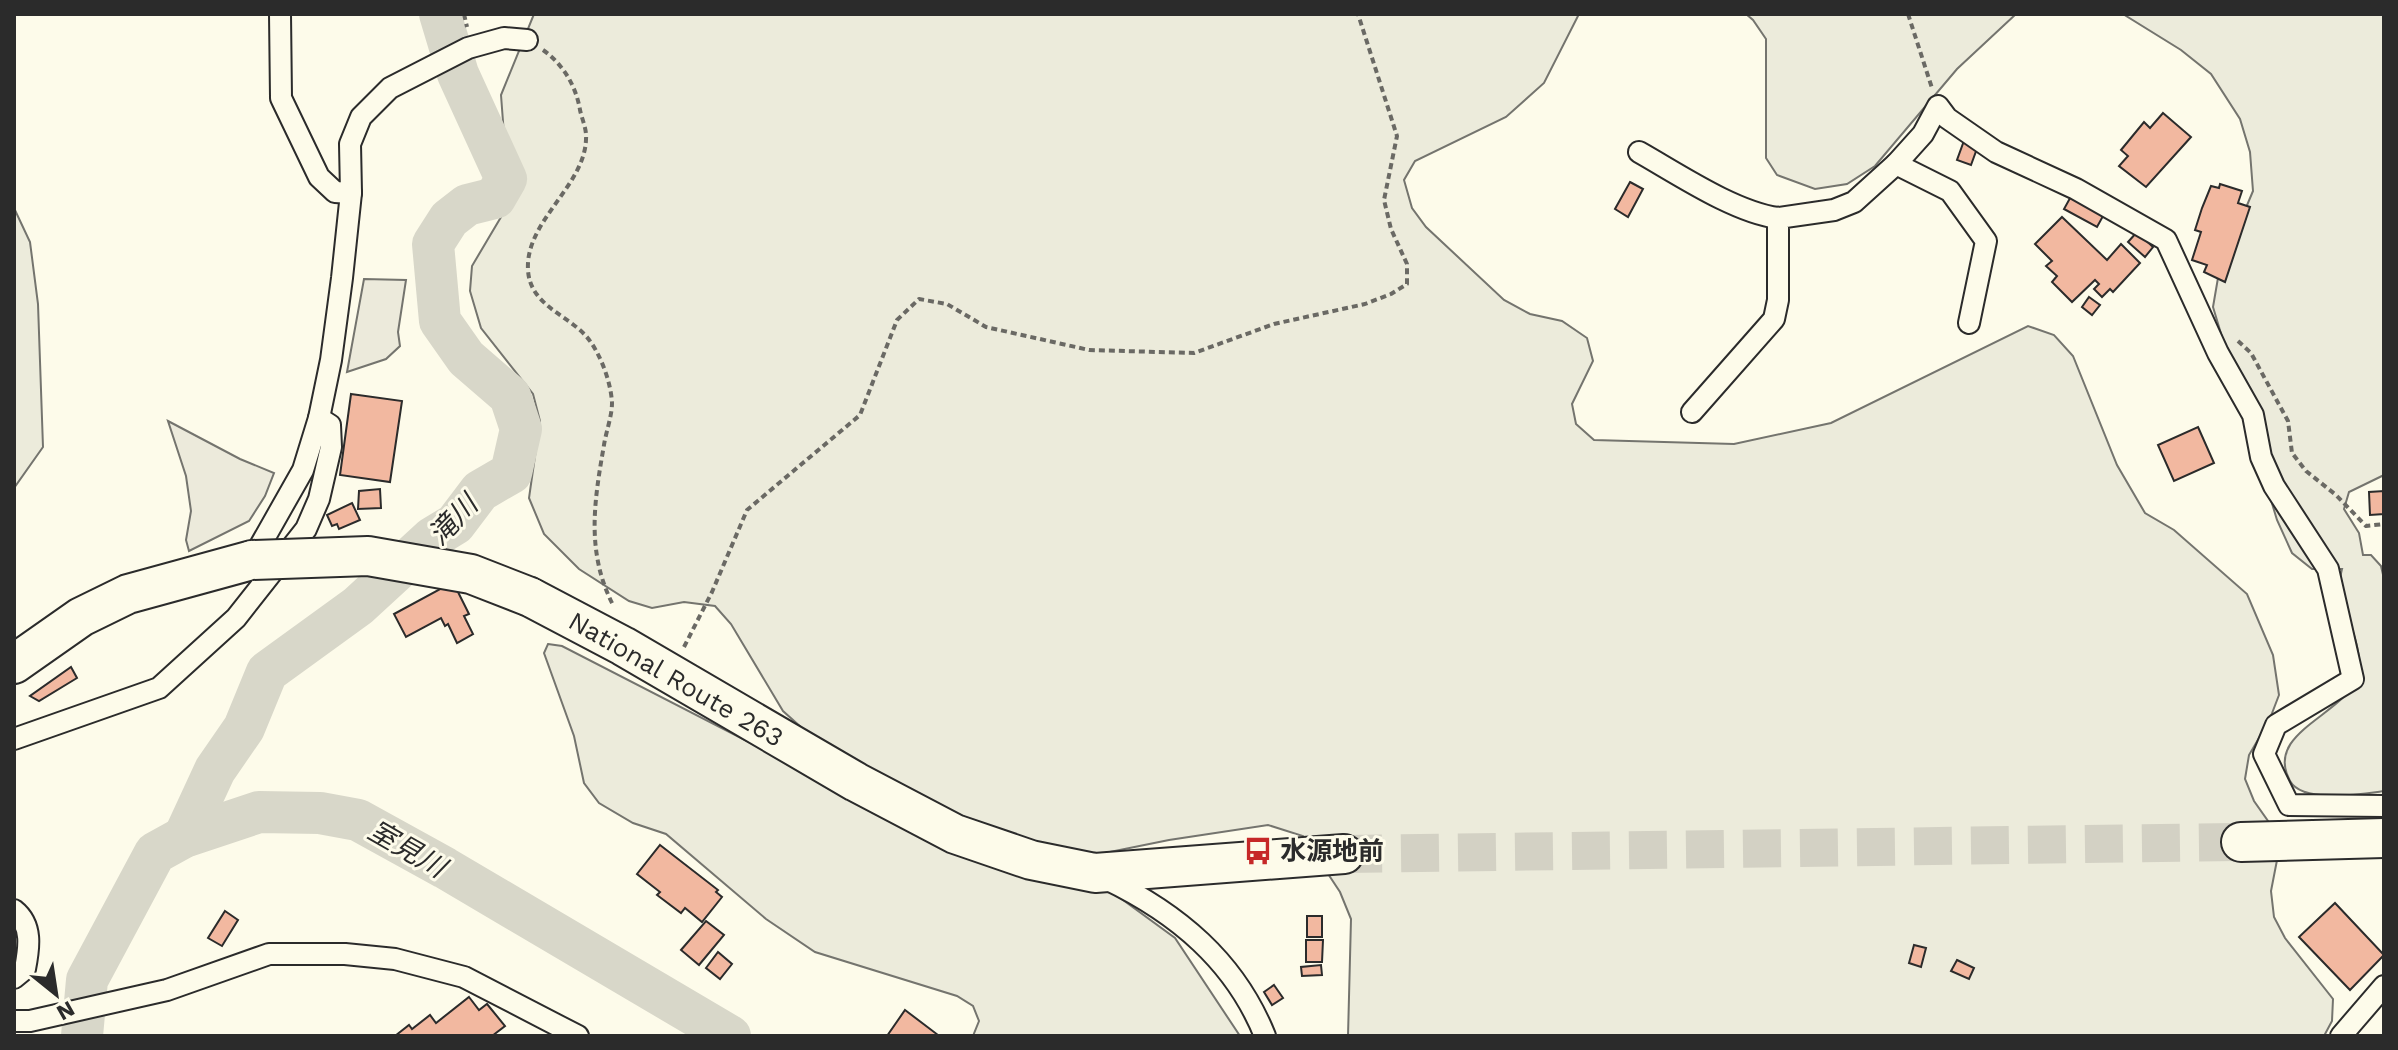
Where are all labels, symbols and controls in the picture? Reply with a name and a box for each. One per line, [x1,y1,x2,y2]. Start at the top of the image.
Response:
water label: 滝川 [422,486,486,552]
street label: National Route 263 [563,605,789,753]
water label: 室見川 [362,814,454,886]
bus stop icon: 水源地前 [1243,836,1273,866]
place label: 水源地前 [1280,836,1384,866]
north arrow [16,954,96,1034]
text: N [52,996,79,1026]

